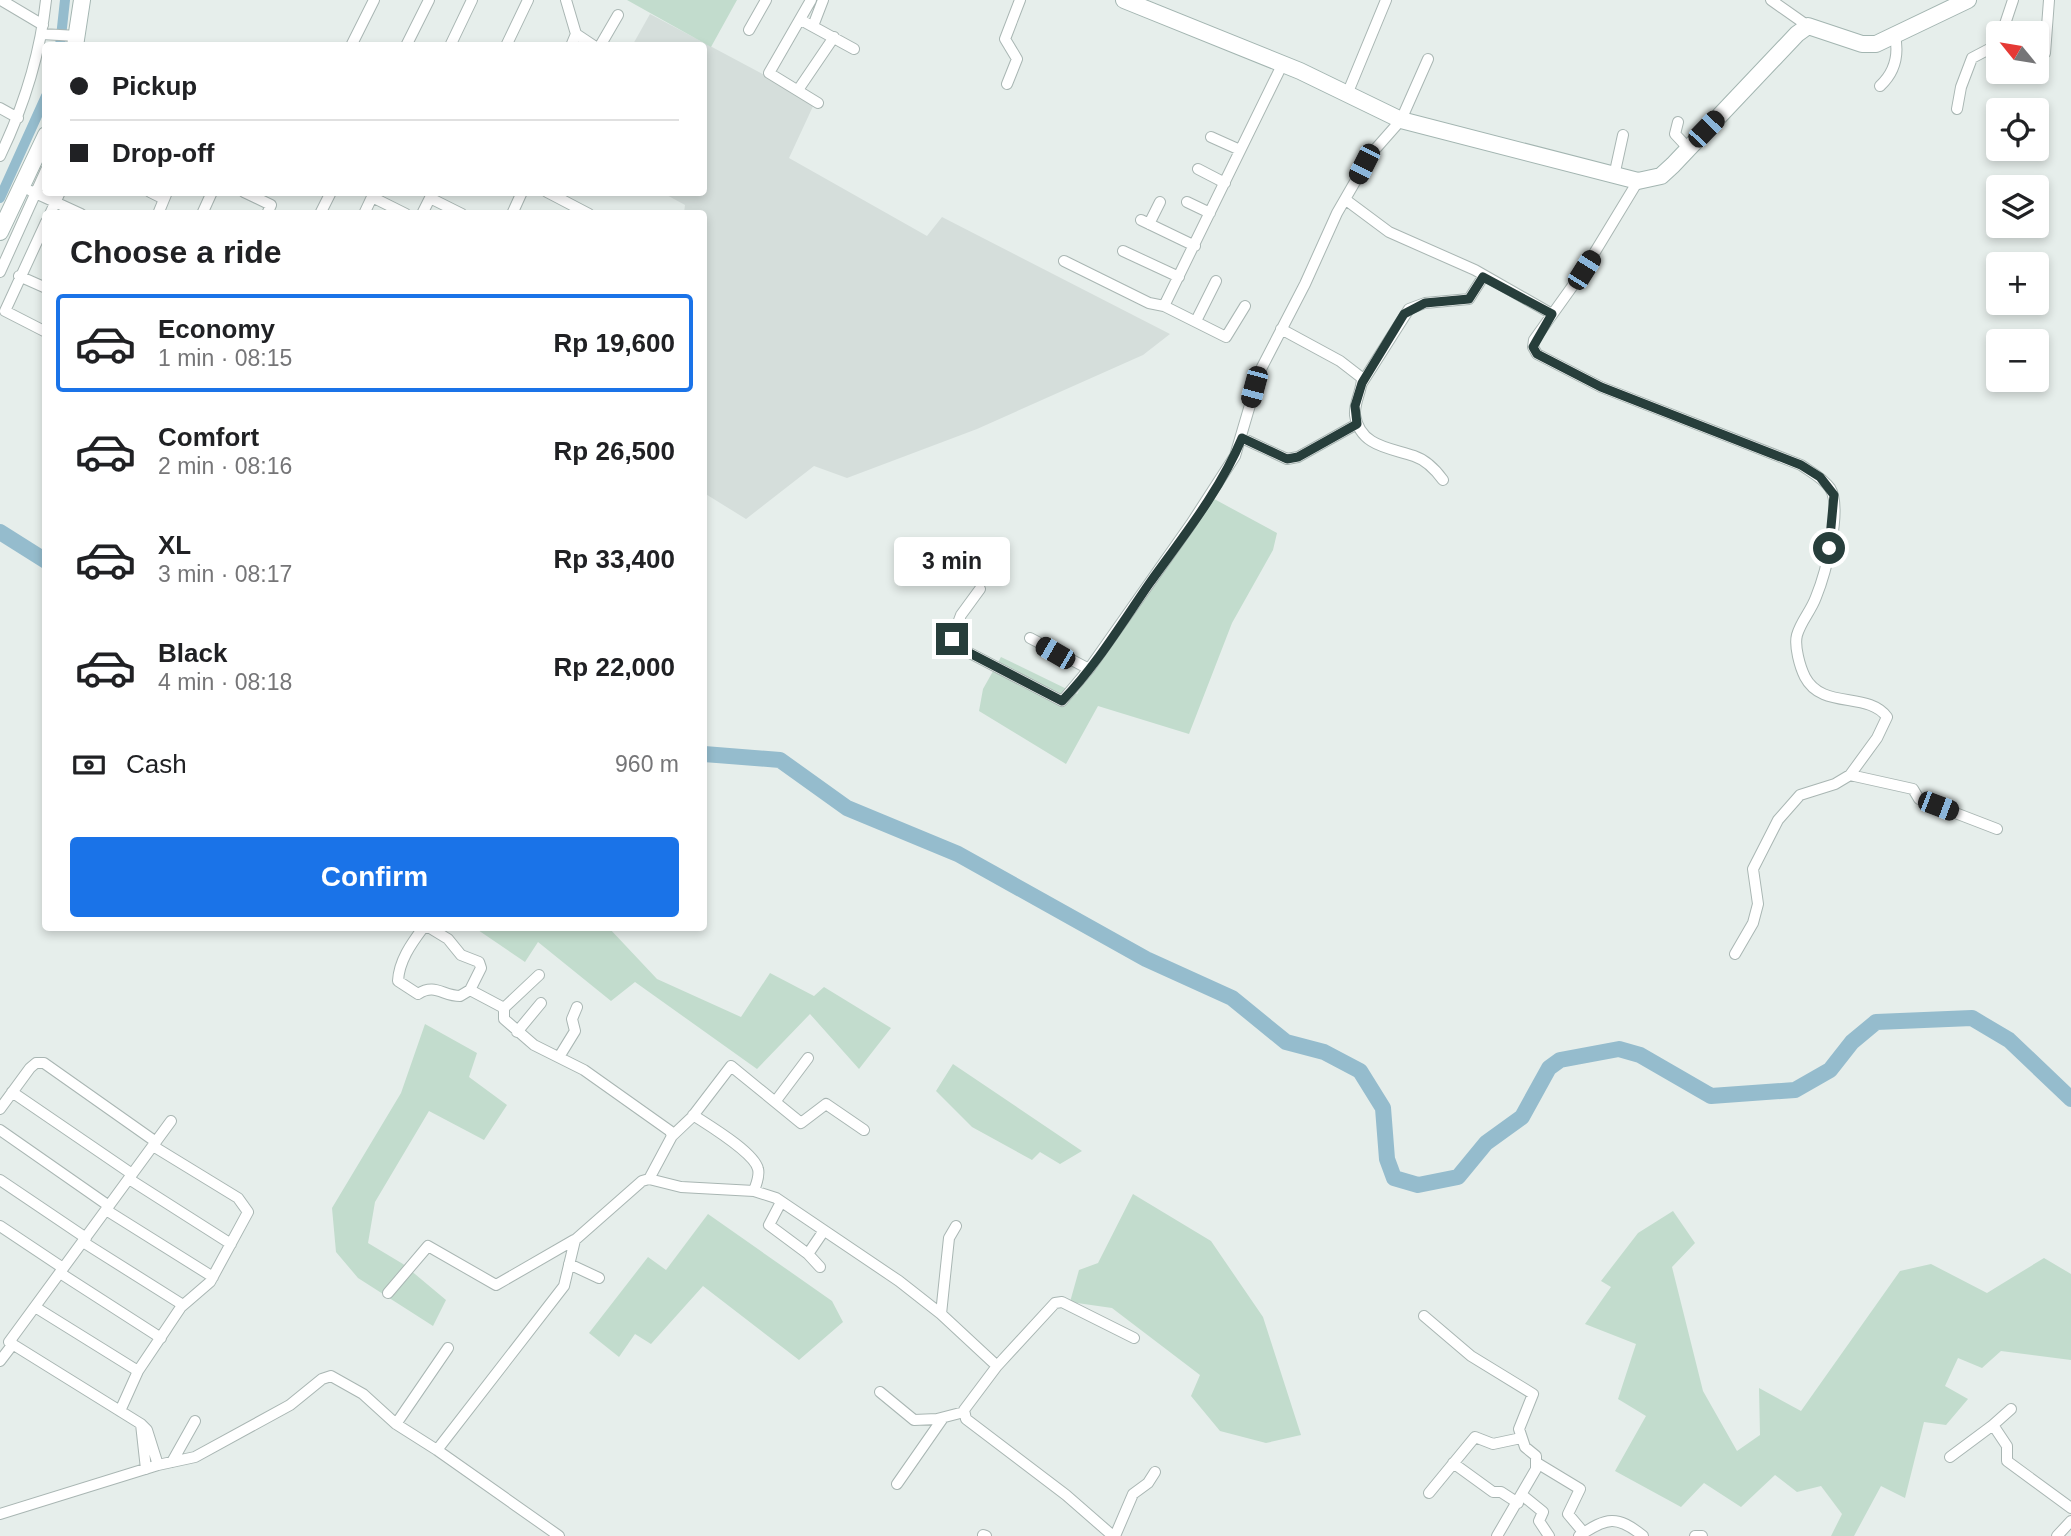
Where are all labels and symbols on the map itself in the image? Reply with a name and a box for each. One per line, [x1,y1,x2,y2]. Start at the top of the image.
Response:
north arrow [1986,21,2049,84]
car [1684,107,1729,151]
car [1346,141,1383,187]
car [1564,247,1605,293]
car [1239,364,1270,410]
route start [1813,532,1845,564]
callout: 3 min [894,538,1010,586]
route end [936,623,968,655]
car [1032,633,1079,673]
car [1915,789,1962,823]

